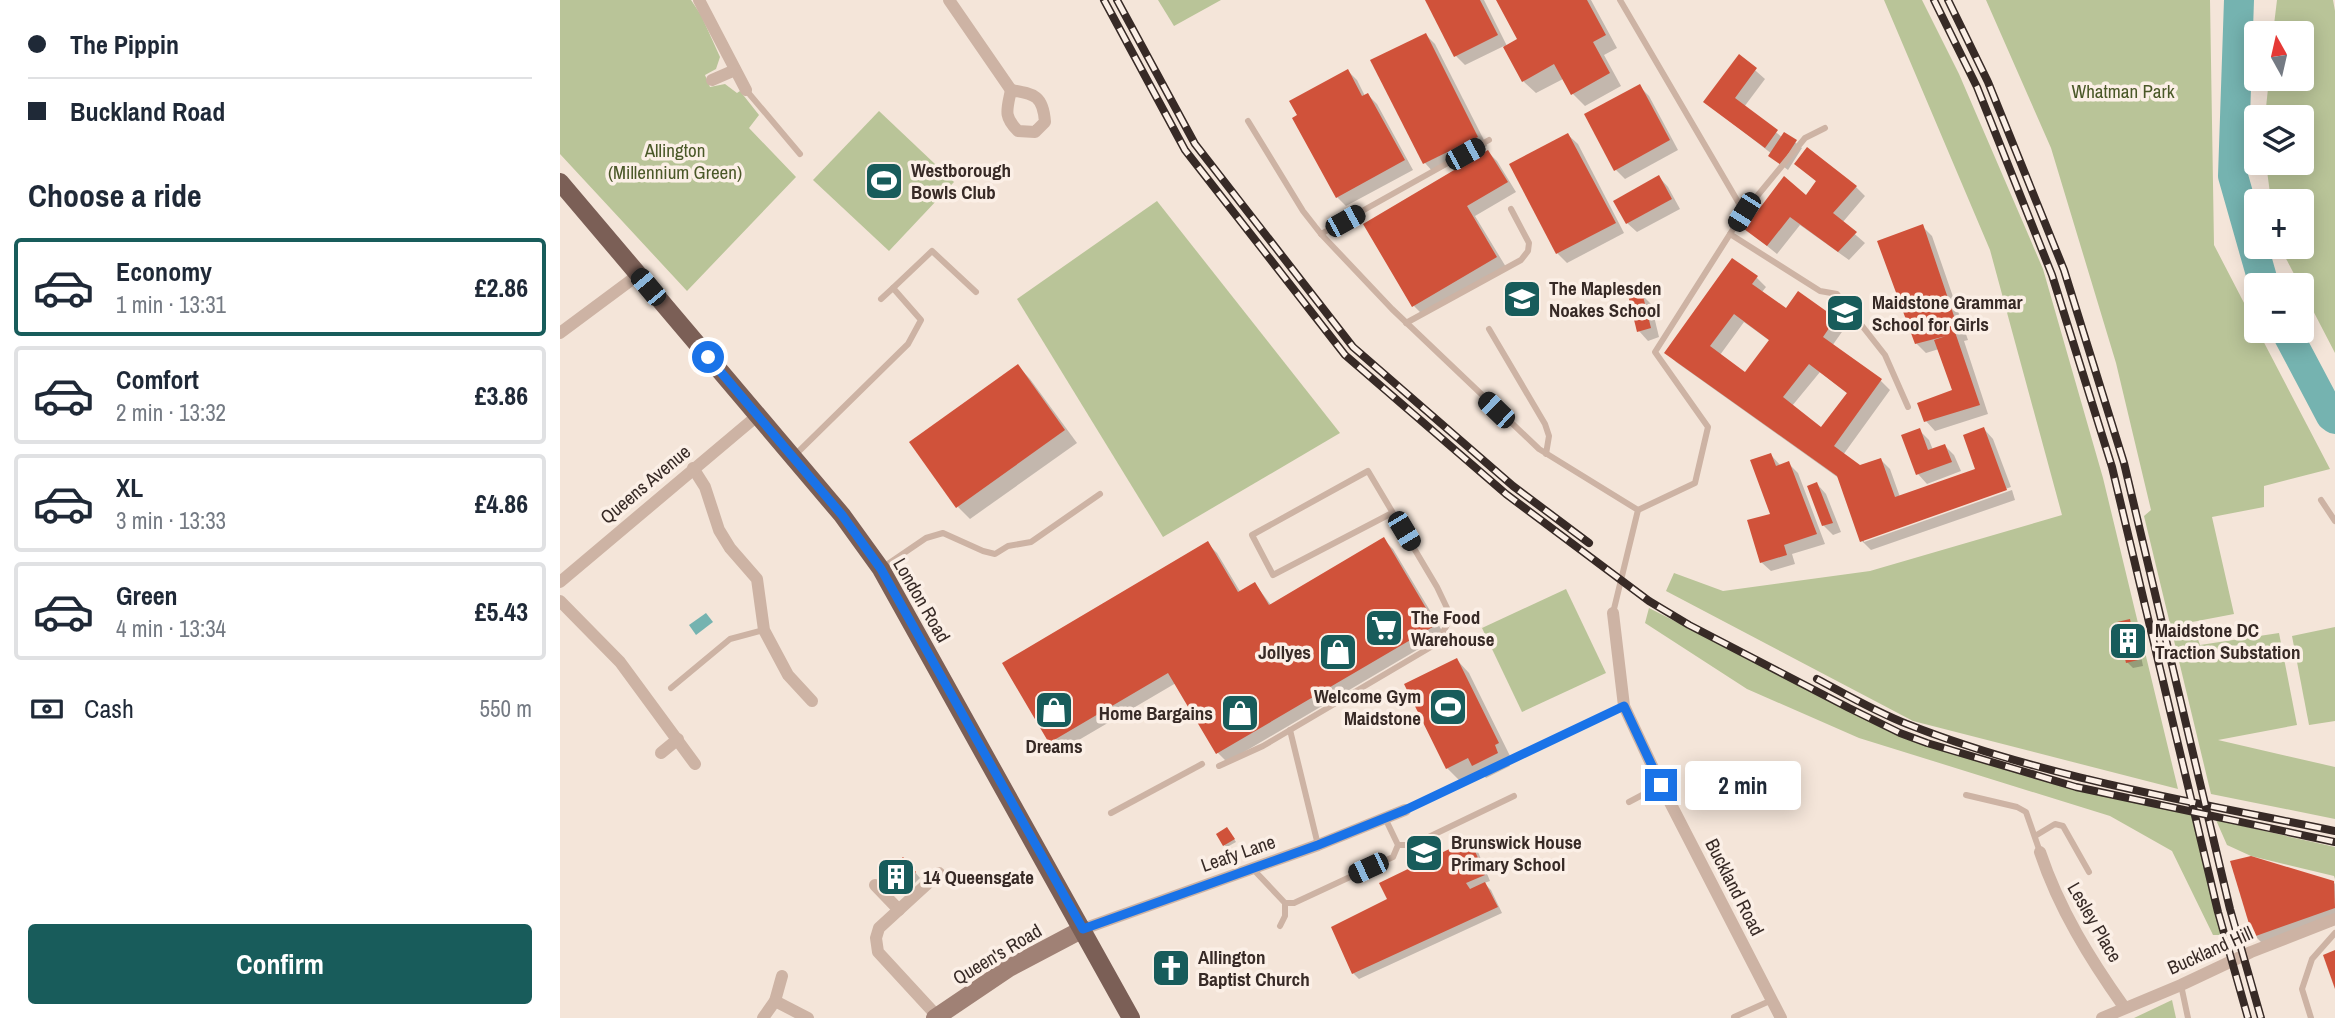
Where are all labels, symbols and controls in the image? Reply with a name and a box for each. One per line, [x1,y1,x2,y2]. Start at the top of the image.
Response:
north arrow [2244,21,2314,91]
map controls [2244,21,2314,343]
text: The Pippin [70,27,179,62]
park label: Whatman Park [2071,78,2175,104]
text: Buckland Road [70,94,225,129]
button: layers [2244,105,2314,175]
car [1442,135,1489,173]
park label: Allington (Millennium Green) [608,137,742,185]
place label: Westborough Bowls Club [911,157,1011,205]
sports icon: Westborough Bowls Club [863,160,905,202]
text: Choose a ride [28,174,202,217]
car [1724,189,1765,235]
button: + [2244,189,2314,259]
car [1322,202,1369,240]
text: Economy [116,254,212,289]
icon: car [32,256,95,319]
car [627,264,670,310]
text: £2.86 [475,270,528,305]
button: − [2244,273,2314,343]
place label: The Maplesden Noakes School [1549,275,1662,323]
school or university icon: The Maplesden Noakes School [1501,278,1543,320]
text: 1 min · 13:31 [116,289,226,320]
place label: Maidstone Grammar School for Girls [1872,289,2023,337]
school or university icon: Maidstone Grammar School for Girls [1824,292,1866,334]
route start [692,341,724,373]
text: Comfort [116,362,199,397]
icon: car [32,364,95,427]
text: £3.86 [475,378,528,413]
car [1474,388,1519,432]
text: 2 min · 13:32 [116,397,226,428]
street label: Queens Avenue [594,438,696,530]
text: XL [116,470,143,505]
icon: car [32,472,95,535]
text: £4.86 [475,486,528,521]
text: 3 min · 13:33 [116,505,226,536]
car [1385,508,1424,554]
street label: London Road [887,553,957,647]
text: Green [116,578,178,613]
icon: car [32,580,95,643]
text: £5.43 [475,594,528,629]
place label: The Food Warehouse [1411,604,1495,652]
supermarket icon: The Food Warehouse [1363,607,1405,649]
text: 4 min · 13:34 [116,613,226,644]
place label: Maidstone DC Traction Substation [2155,617,2300,665]
building icon: Maidstone DC Traction Substation [2107,620,2149,662]
shop icon: Jollyes [1317,631,1359,673]
place label: Jollyes [1258,639,1311,665]
place label: Welcome Gym Maidstone [1314,683,1421,731]
sports icon: Welcome Gym Maidstone [1427,686,1469,728]
shop icon: Dreams [1033,689,1075,731]
icon: cash [28,690,66,728]
text: Cash [84,691,134,726]
shop icon: Home Bargains [1219,692,1261,734]
text: 550 m [480,693,532,724]
place label: Home Bargains [1099,700,1213,726]
place label: Dreams [1025,733,1083,759]
callout: 2 min [1686,760,1801,810]
route end [1645,769,1677,801]
text: 2 min [1718,770,1768,801]
street label: Leafy Lane [1197,828,1279,878]
place label: Brunswick House Primary School [1451,829,1582,877]
school or university icon: Brunswick House Primary School [1403,832,1445,874]
street label: Buckland Road [1699,834,1771,940]
car [1345,850,1392,886]
building icon: 14 Queensgate [875,856,917,898]
place label: 14 Queensgate [923,864,1034,890]
street label: Lesley Place [2062,877,2128,967]
street label: Queen's Road [948,917,1046,991]
street label: Buckland Hill [2163,920,2257,980]
button: Confirm [28,924,532,1004]
place label: Allington Baptist Church [1198,944,1310,992]
church icon: Allington Baptist Church [1150,947,1192,989]

